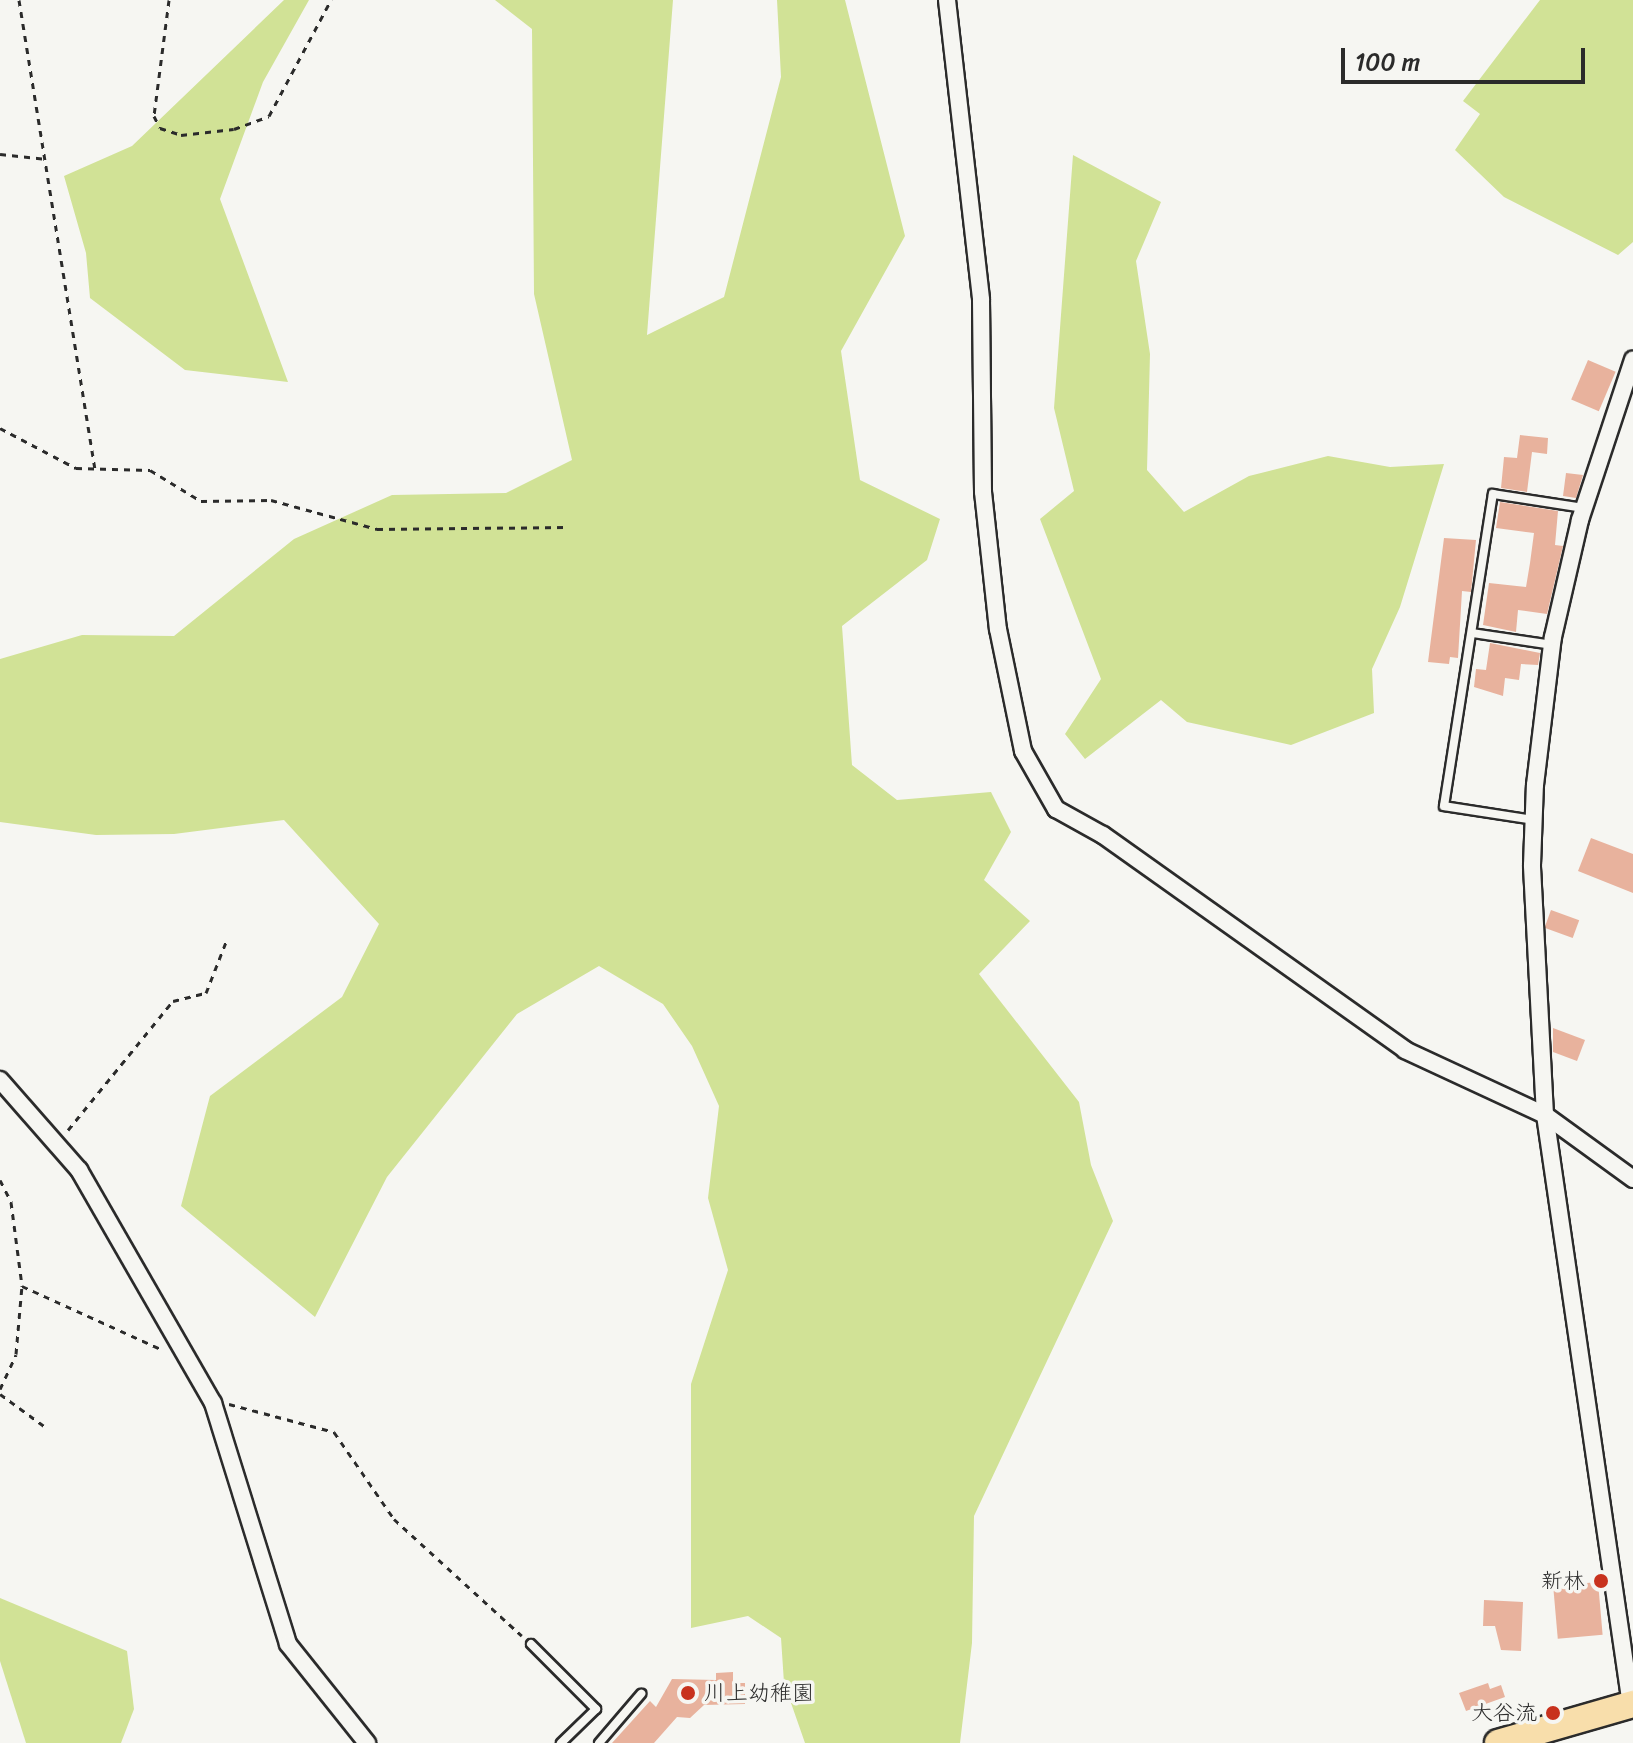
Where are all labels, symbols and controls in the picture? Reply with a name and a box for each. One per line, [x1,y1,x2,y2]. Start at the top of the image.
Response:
scale bar [1345,32,1589,82]
text: 100 m [1355,41,1420,83]
place label: 新林 [1541,1568,1585,1594]
marker: 新林 [1592,1572,1610,1590]
place label: 川上幼稚園 [704,1680,814,1706]
marker: 川上幼稚園 [679,1684,697,1702]
place label: 大谷流 [1471,1700,1537,1726]
marker: 大谷流 [1544,1704,1562,1722]

